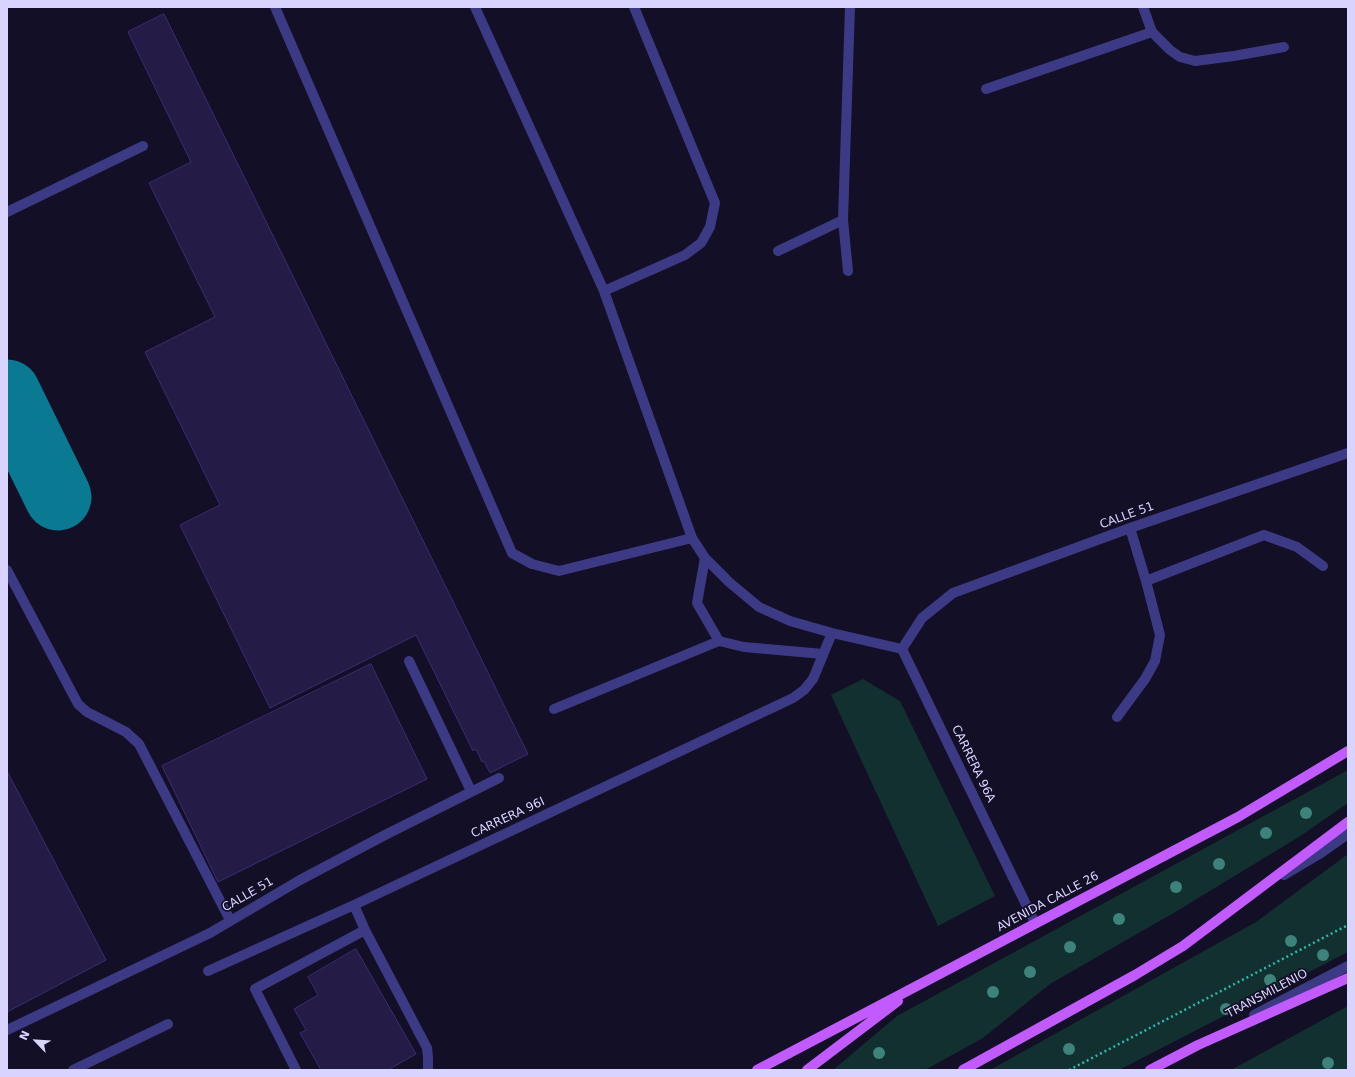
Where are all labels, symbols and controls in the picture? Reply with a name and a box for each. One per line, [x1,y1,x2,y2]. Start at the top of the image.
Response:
street label: CALLE 51 [1098,500,1156,532]
street label: CARRERA 96A [948,723,998,805]
street label: CARRERA 96I [469,795,547,841]
street label: AVENIDA CALLE 26 [995,869,1101,935]
street label: CALLE 51 [220,875,276,915]
street label: TRANSMILENIO [1224,966,1310,1022]
north arrow [16,1021,56,1061]
text: N [17,1029,33,1043]

